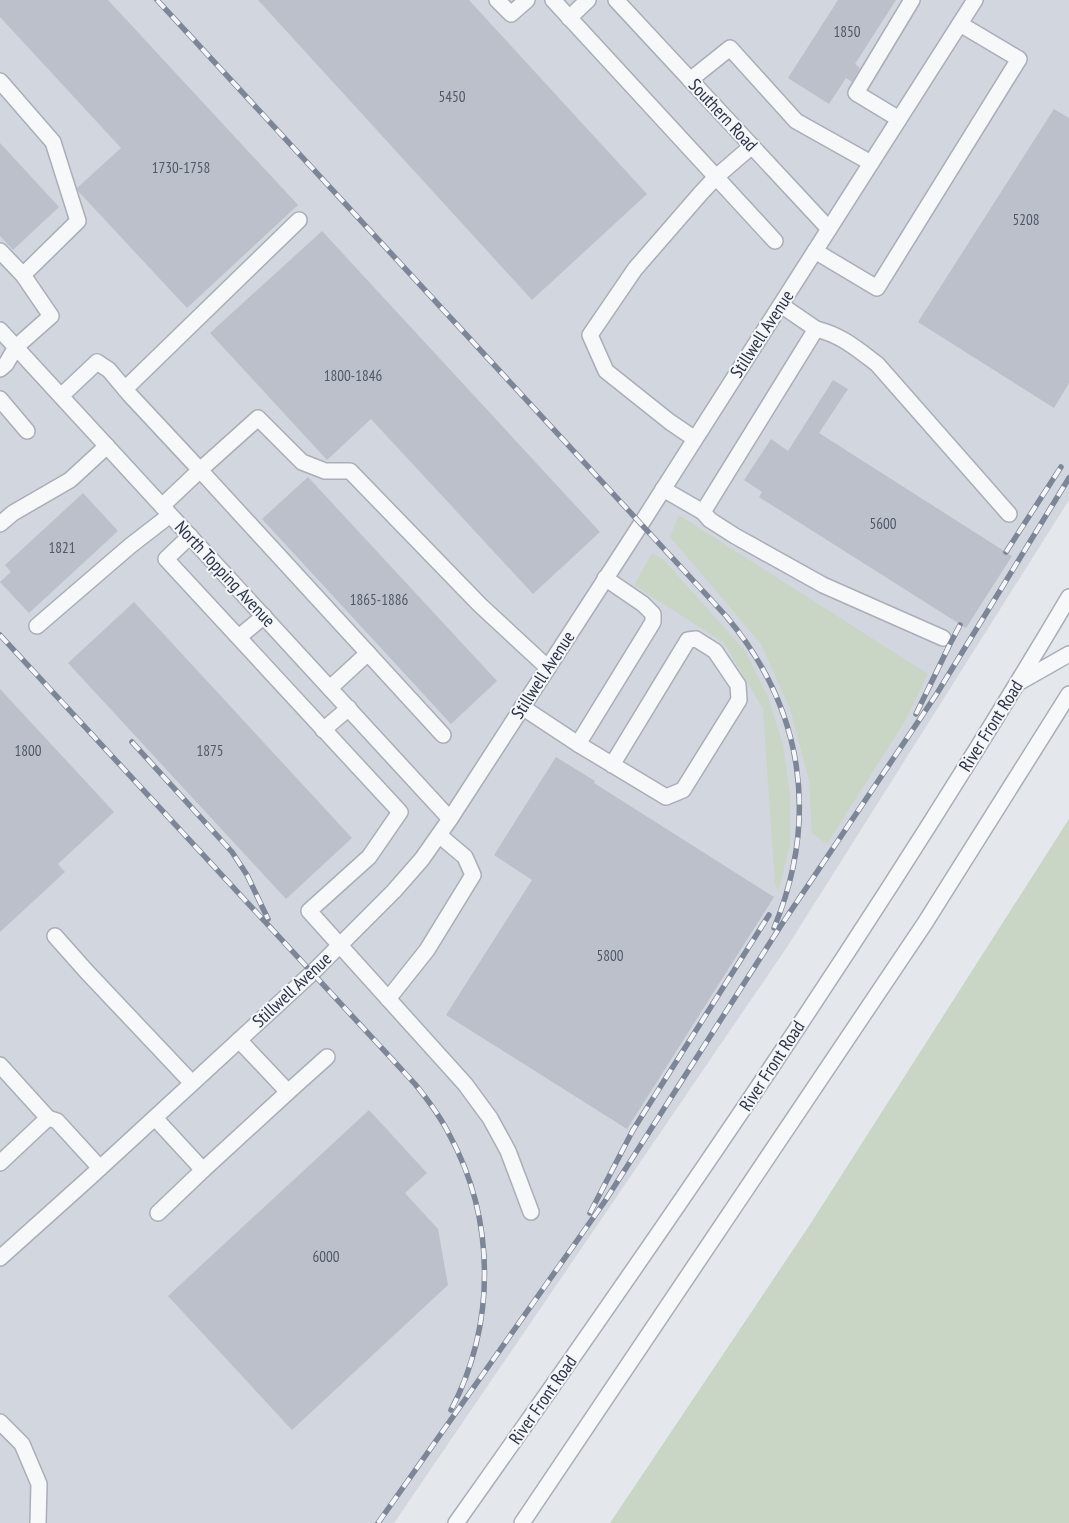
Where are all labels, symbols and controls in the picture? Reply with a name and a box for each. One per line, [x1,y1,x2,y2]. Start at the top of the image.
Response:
house number: 1850 [833,22,861,41]
street label: Southern Road [684,74,763,156]
house number: 5450 [438,87,466,106]
house number: 1730-1758 [152,158,210,177]
house number: 5208 [1012,210,1040,229]
street label: Stillwell Avenue [725,285,798,382]
house number: 1800-1846 [324,366,382,385]
house number: 5600 [869,514,897,533]
street label: North Topping Avenue [170,516,281,632]
house number: 1821 [48,538,76,557]
house number: 1865-1886 [350,590,408,609]
street label: Stillwell Avenue [506,626,579,723]
street label: River Front Road [953,676,1028,776]
house number: 1800 [14,741,42,760]
house number: 1875 [196,741,224,760]
house number: 5800 [596,946,624,965]
street label: Stillwell Avenue [247,947,336,1032]
street label: River Front Road [734,1016,809,1115]
house number: 6000 [312,1247,340,1266]
street label: River Front Road [504,1351,582,1449]

